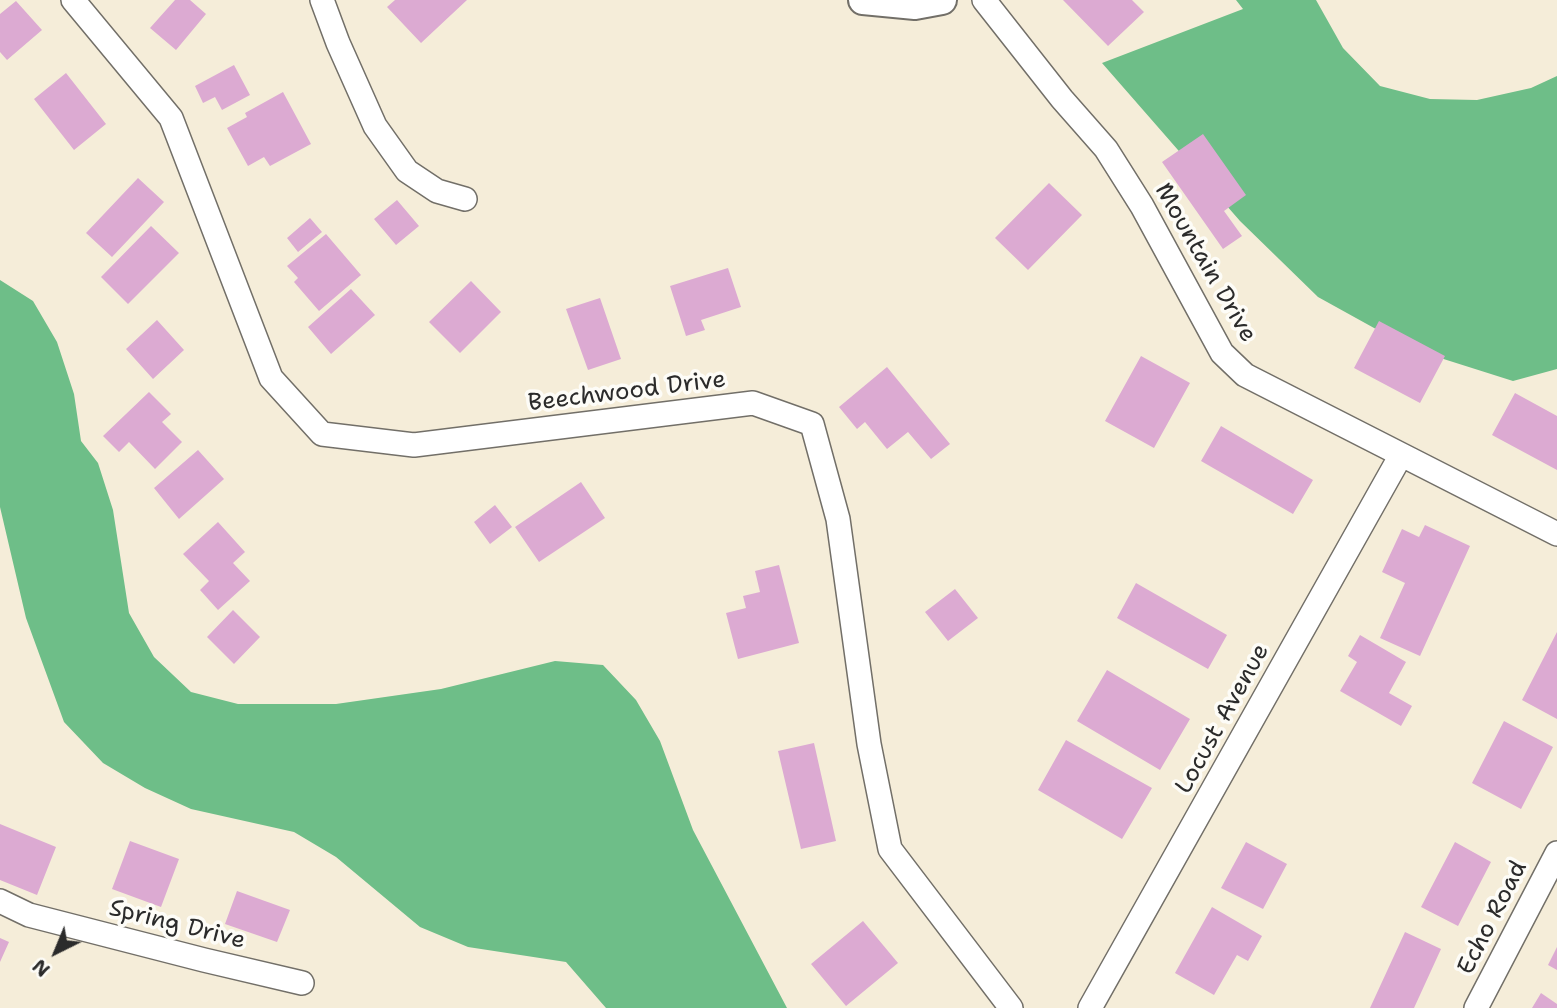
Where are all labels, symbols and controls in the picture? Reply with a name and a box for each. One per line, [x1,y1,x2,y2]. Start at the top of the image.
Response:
street label: Mountain Drive [1148,178,1262,348]
street label: Beechwood Drive [527,366,727,418]
street label: Locust Avenue [1170,639,1276,799]
street label: Echo Road [1452,856,1534,980]
street label: Spring Drive [106,894,248,956]
north arrow [21,917,91,987]
text: N [27,953,55,982]

